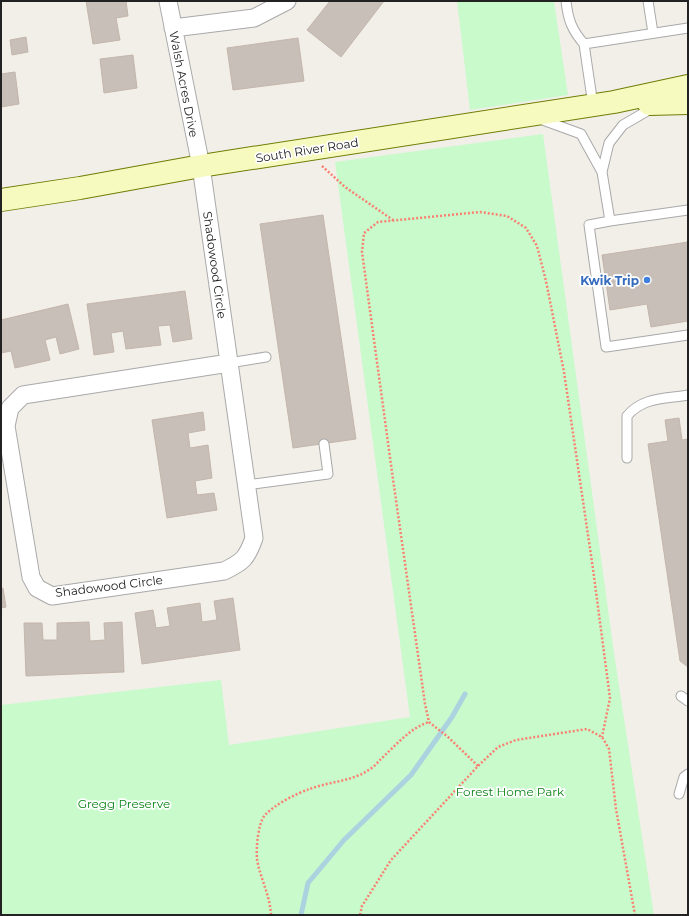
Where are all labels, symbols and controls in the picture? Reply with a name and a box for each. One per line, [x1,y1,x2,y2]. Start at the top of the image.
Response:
street label: Walsh Acres Drive [166,30,202,138]
street label: South River Road [255,134,359,166]
street label: Shadowood Circle [200,210,230,320]
place label: Kwik Trip [580,273,639,288]
marker: Kwik Trip [642,275,652,285]
street label: Shadowood Circle [54,572,164,600]
park label: Forest Home Park [456,784,565,799]
park label: Gregg Preserve [78,796,170,811]

